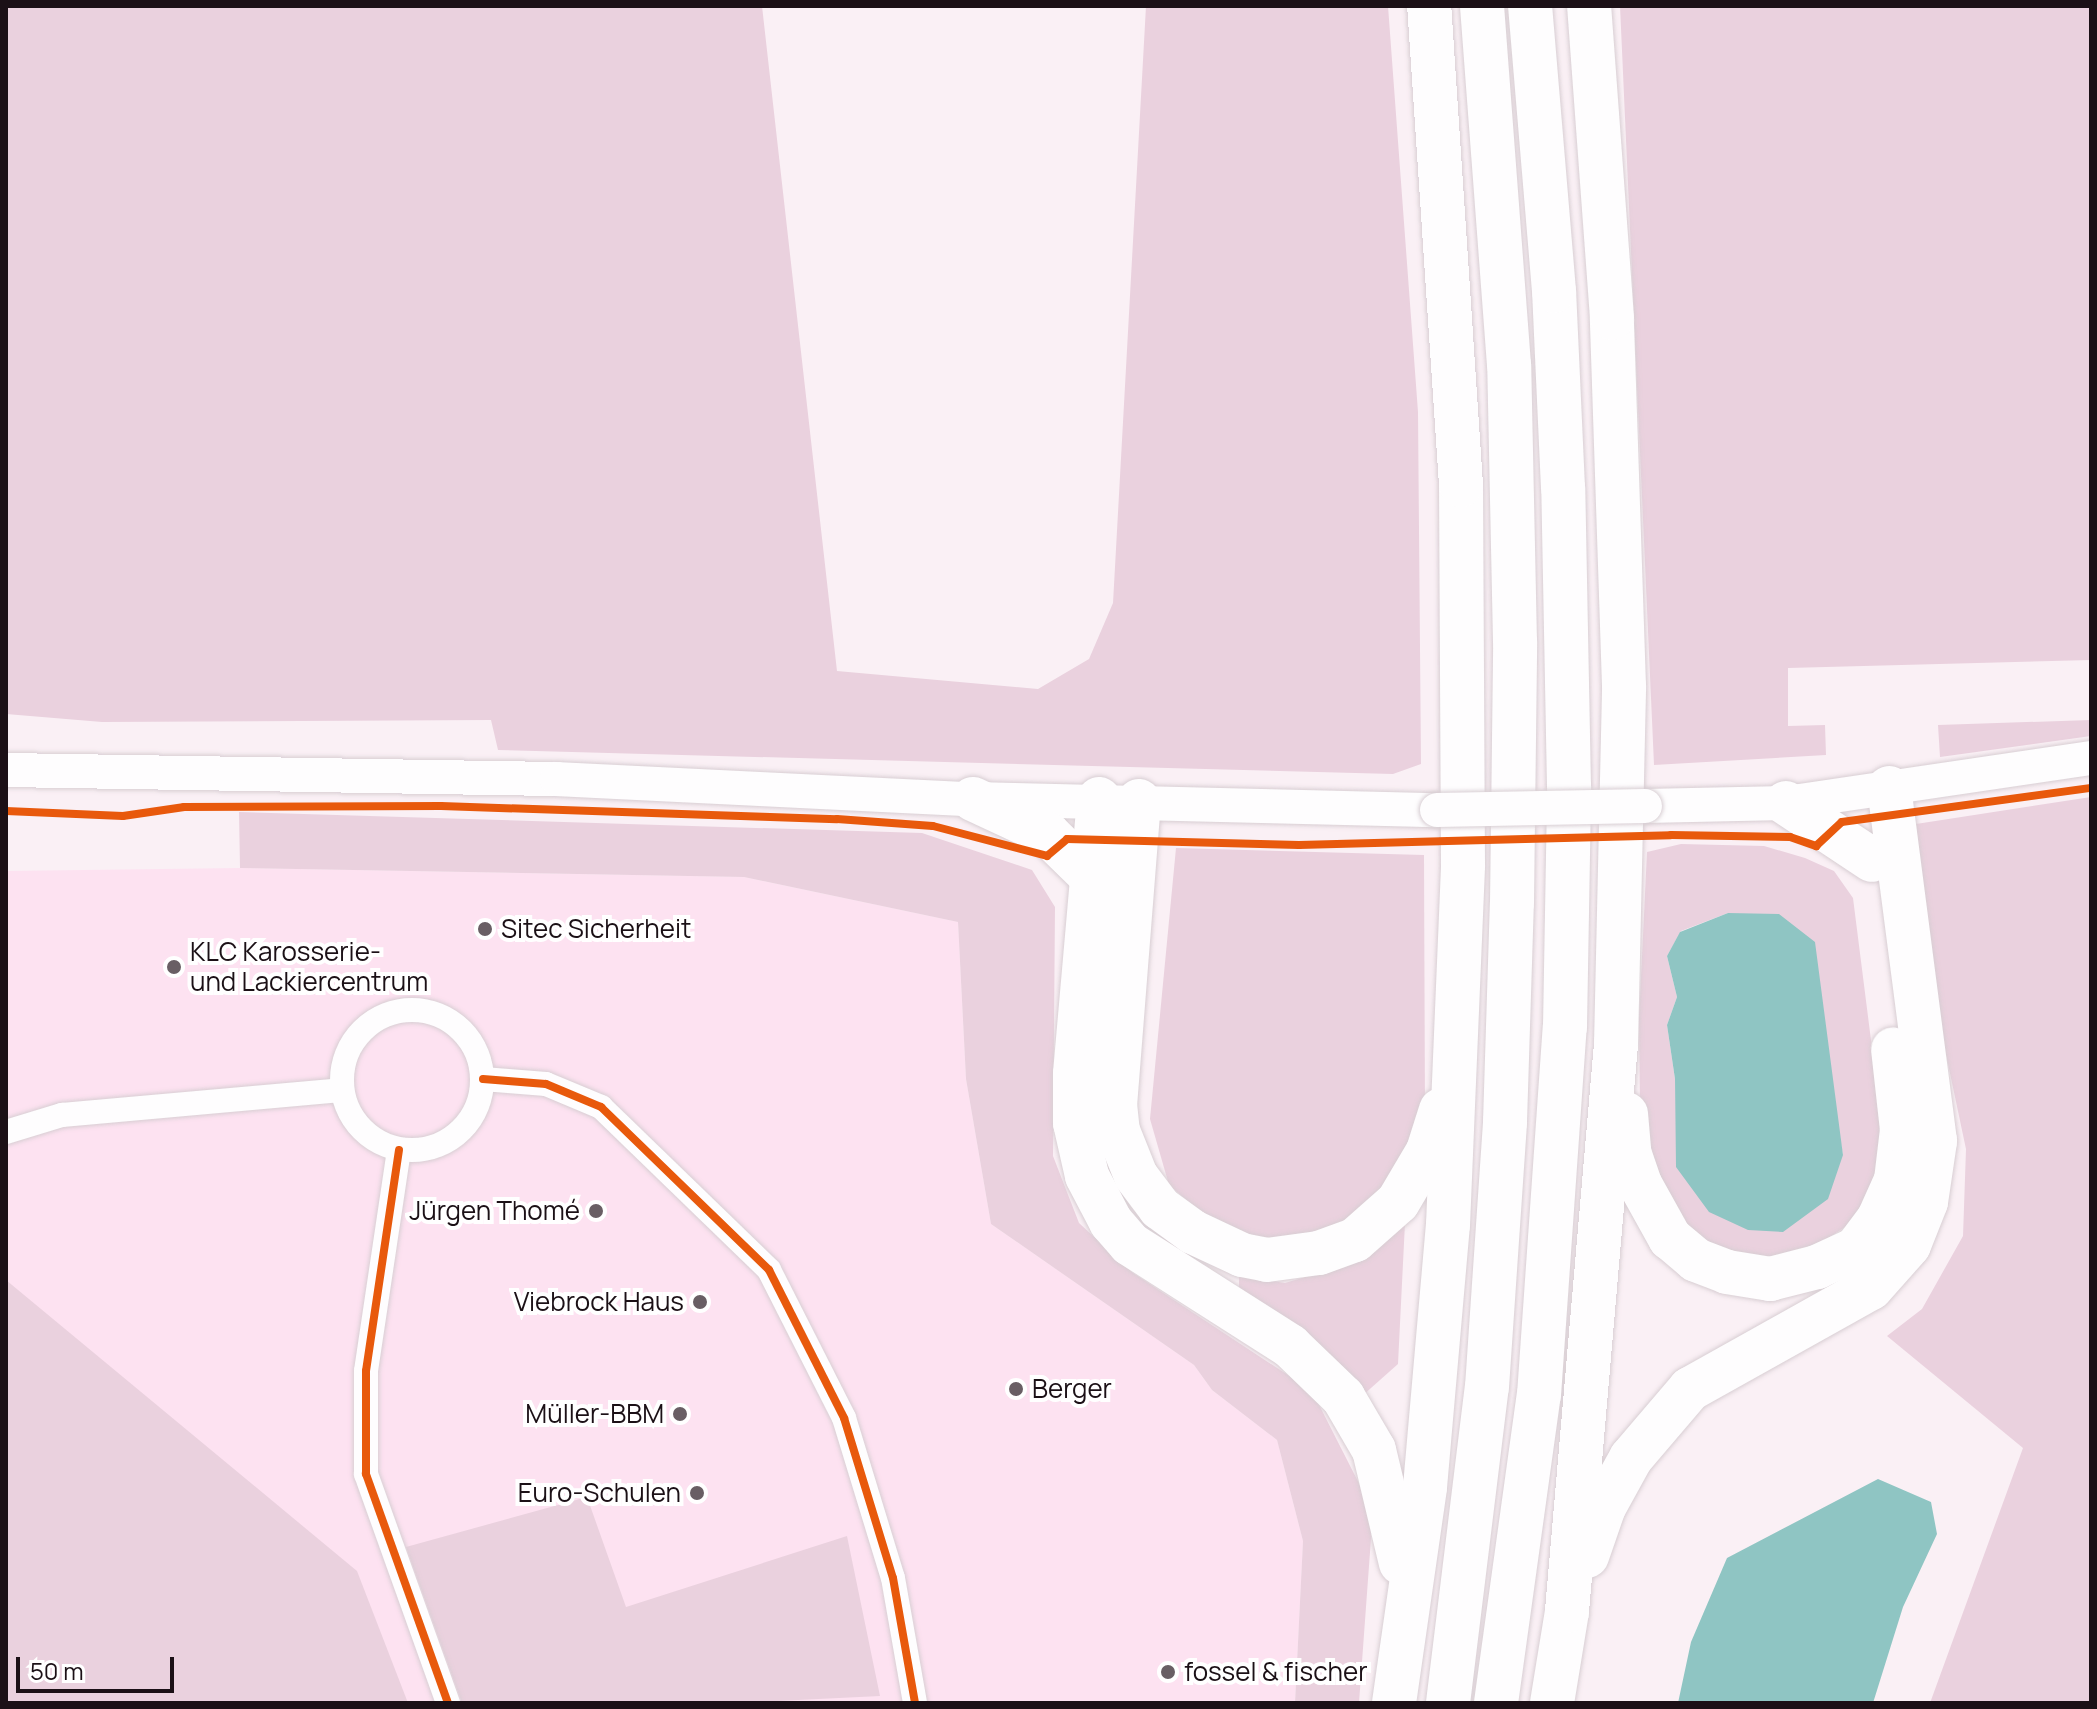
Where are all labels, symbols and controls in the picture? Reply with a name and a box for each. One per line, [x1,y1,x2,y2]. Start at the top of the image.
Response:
place label: Sitec Sicherheit [501,913,691,945]
marker: Sitec Sicherheit [476,920,494,938]
place label: KLC Karosserie- und Lackiercentrum [190,936,428,998]
marker: KLC Karosserie- und Lackiercentrum [165,958,183,976]
place label: Jürgen Thomé [409,1195,580,1227]
marker: Jürgen Thomé [587,1202,605,1220]
place label: Viebrock Haus [514,1286,684,1318]
marker: Viebrock Haus [691,1293,709,1311]
place label: Berger [1032,1373,1112,1405]
marker: Berger [1007,1380,1025,1398]
place label: Müller-BBM [525,1398,664,1430]
marker: Müller-BBM [671,1405,689,1423]
place label: Euro-Schulen [518,1477,681,1509]
marker: Euro-Schulen [688,1484,706,1502]
scale bar [20,1641,178,1691]
text: 50 m [30,1654,84,1687]
place label: fossel & fischer [1184,1656,1368,1688]
marker: fossel & fischer [1159,1663,1177,1681]

